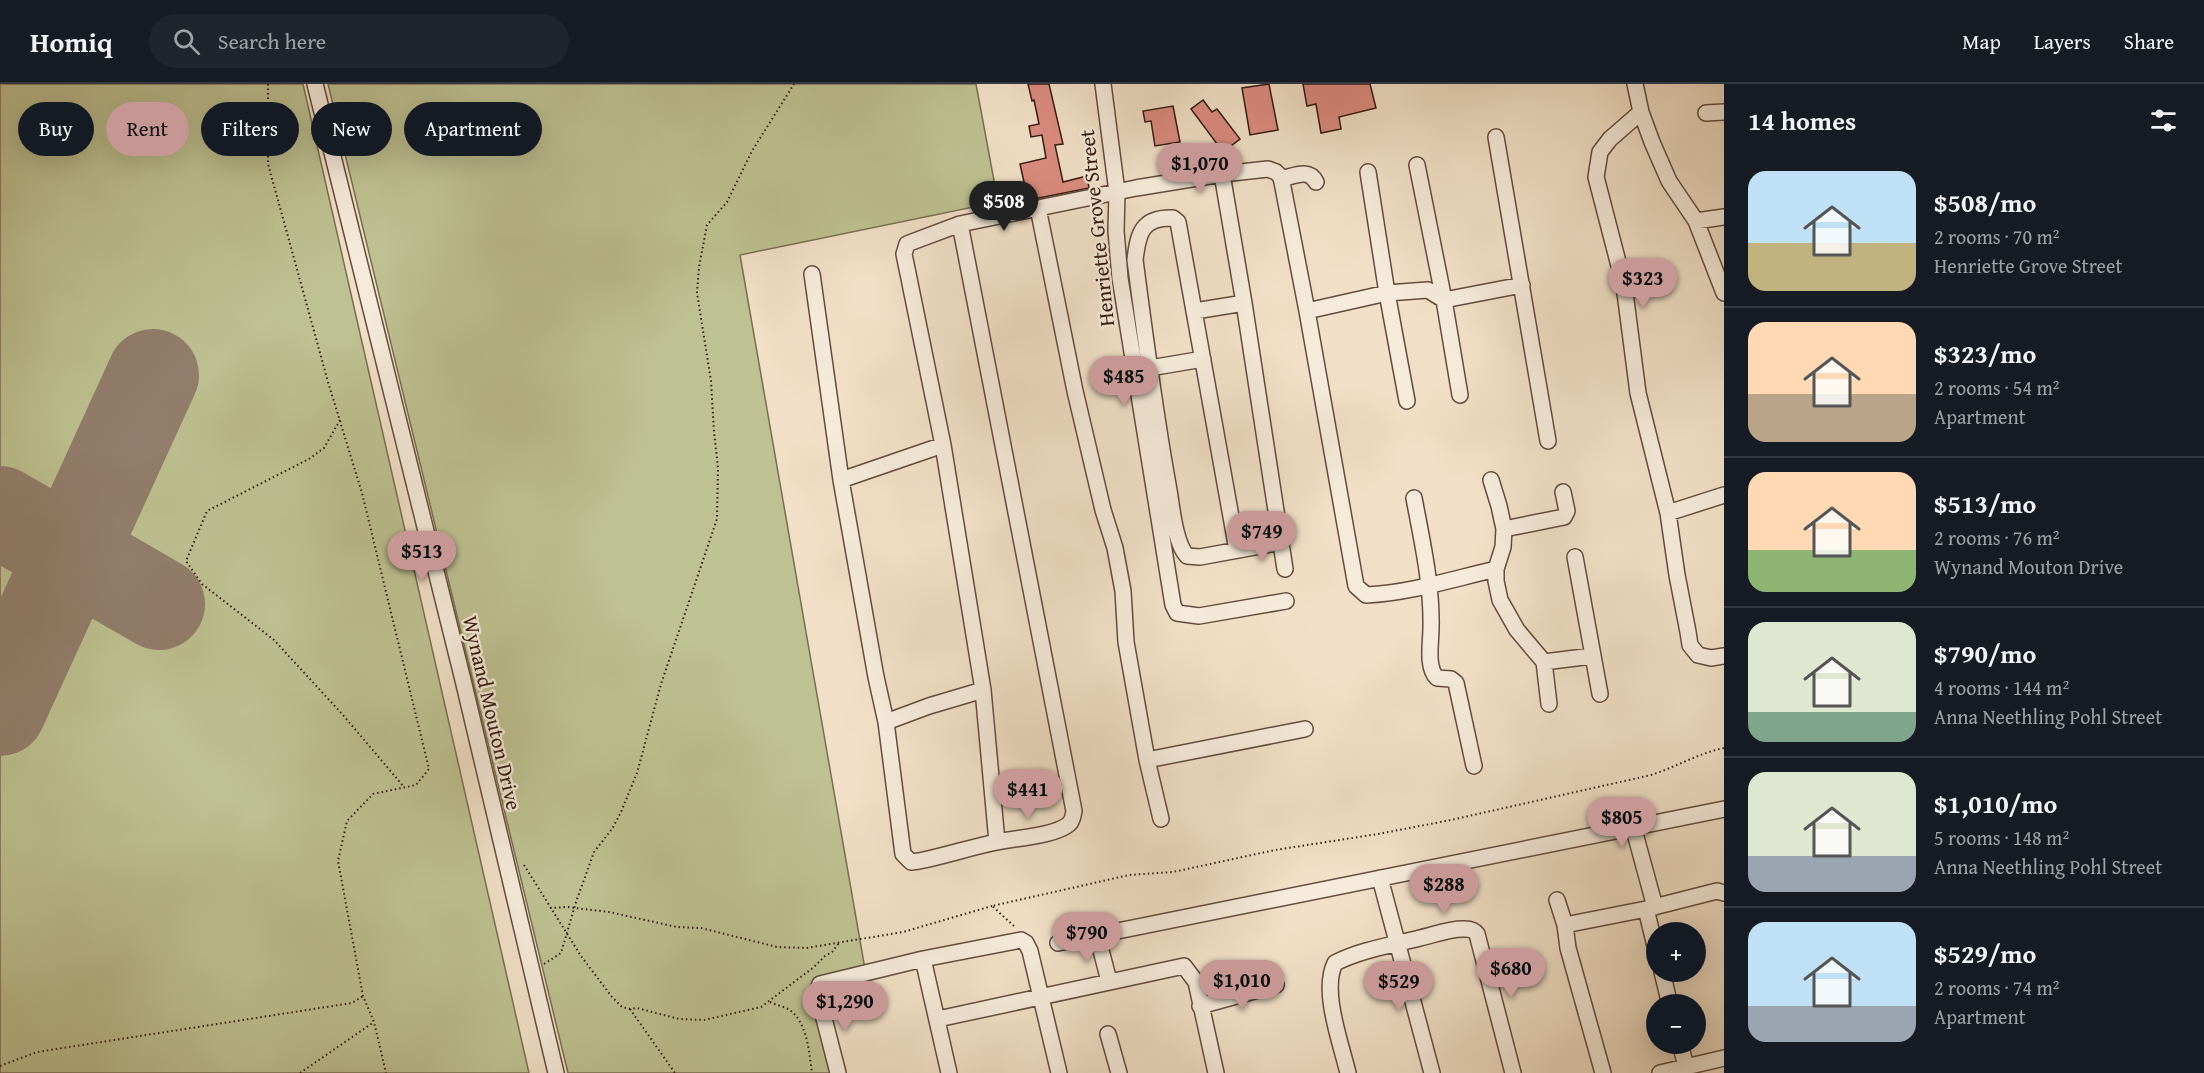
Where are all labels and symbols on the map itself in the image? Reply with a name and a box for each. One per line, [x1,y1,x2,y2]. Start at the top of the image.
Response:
street label: Henriette Grove Street [1071,127,1122,328]
pin: $1,070 [1151,143,1249,194]
pin: $508 [968,181,1040,232]
pin: $323 [1607,258,1679,309]
pin: $485 [1088,356,1160,407]
pin: $749 [1226,511,1298,562]
pin: $513 [386,531,458,582]
street label: Wynand Mouton Drive [455,613,530,813]
pin: $441 [992,769,1064,820]
pin: $805 [1586,797,1658,848]
pin: $288 [1408,864,1480,915]
pin: $790 [1051,912,1123,963]
pin: $680 [1475,948,1547,999]
pin: $1,010 [1193,960,1291,1011]
pin: $529 [1363,961,1435,1012]
pin: $1,290 [796,981,894,1032]

